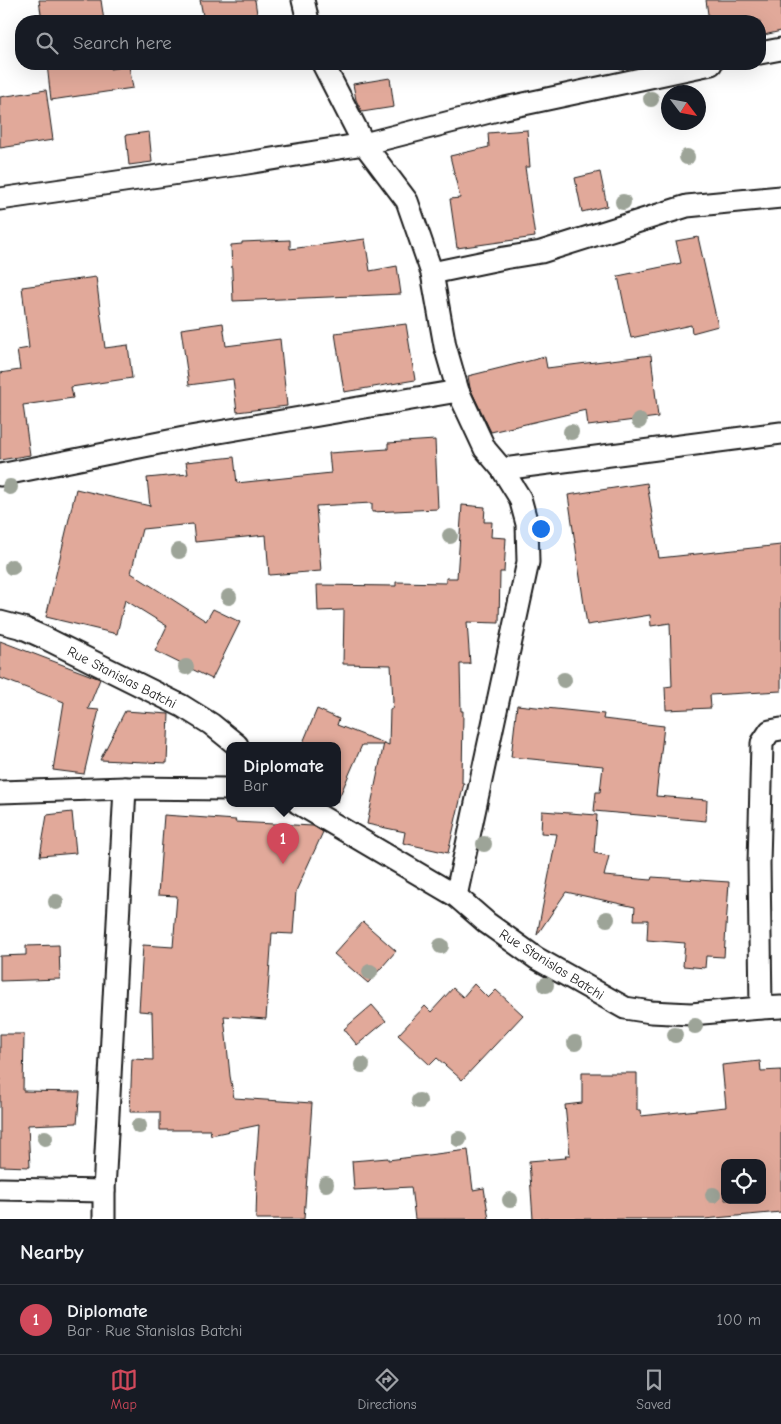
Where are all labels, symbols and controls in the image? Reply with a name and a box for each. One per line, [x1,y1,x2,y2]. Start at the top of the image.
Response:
search box [15,15,766,70]
icon: search [33,29,61,57]
text: Search here [73,32,172,54]
north arrow [661,85,706,130]
your location [528,516,554,542]
street label: Rue Stanislas Batchi [64,643,179,712]
popup [226,742,341,807]
text: Diplomate [243,755,324,777]
text: Bar [243,777,268,795]
pin: 1 [267,823,299,864]
street label: Rue Stanislas Batchi [496,925,607,1003]
map controls [721,1159,766,1204]
button: locate [721,1159,766,1204]
text: Nearby [20,1240,84,1264]
text: Diplomate [67,1300,148,1322]
text: 1 [33,1311,39,1329]
text: 100 m [717,1311,761,1329]
text: Bar · Rue Stanislas Batchi [67,1322,242,1340]
tab: Map [110,1366,138,1413]
tab: Directions [357,1366,417,1413]
tab: Saved [636,1366,671,1413]

